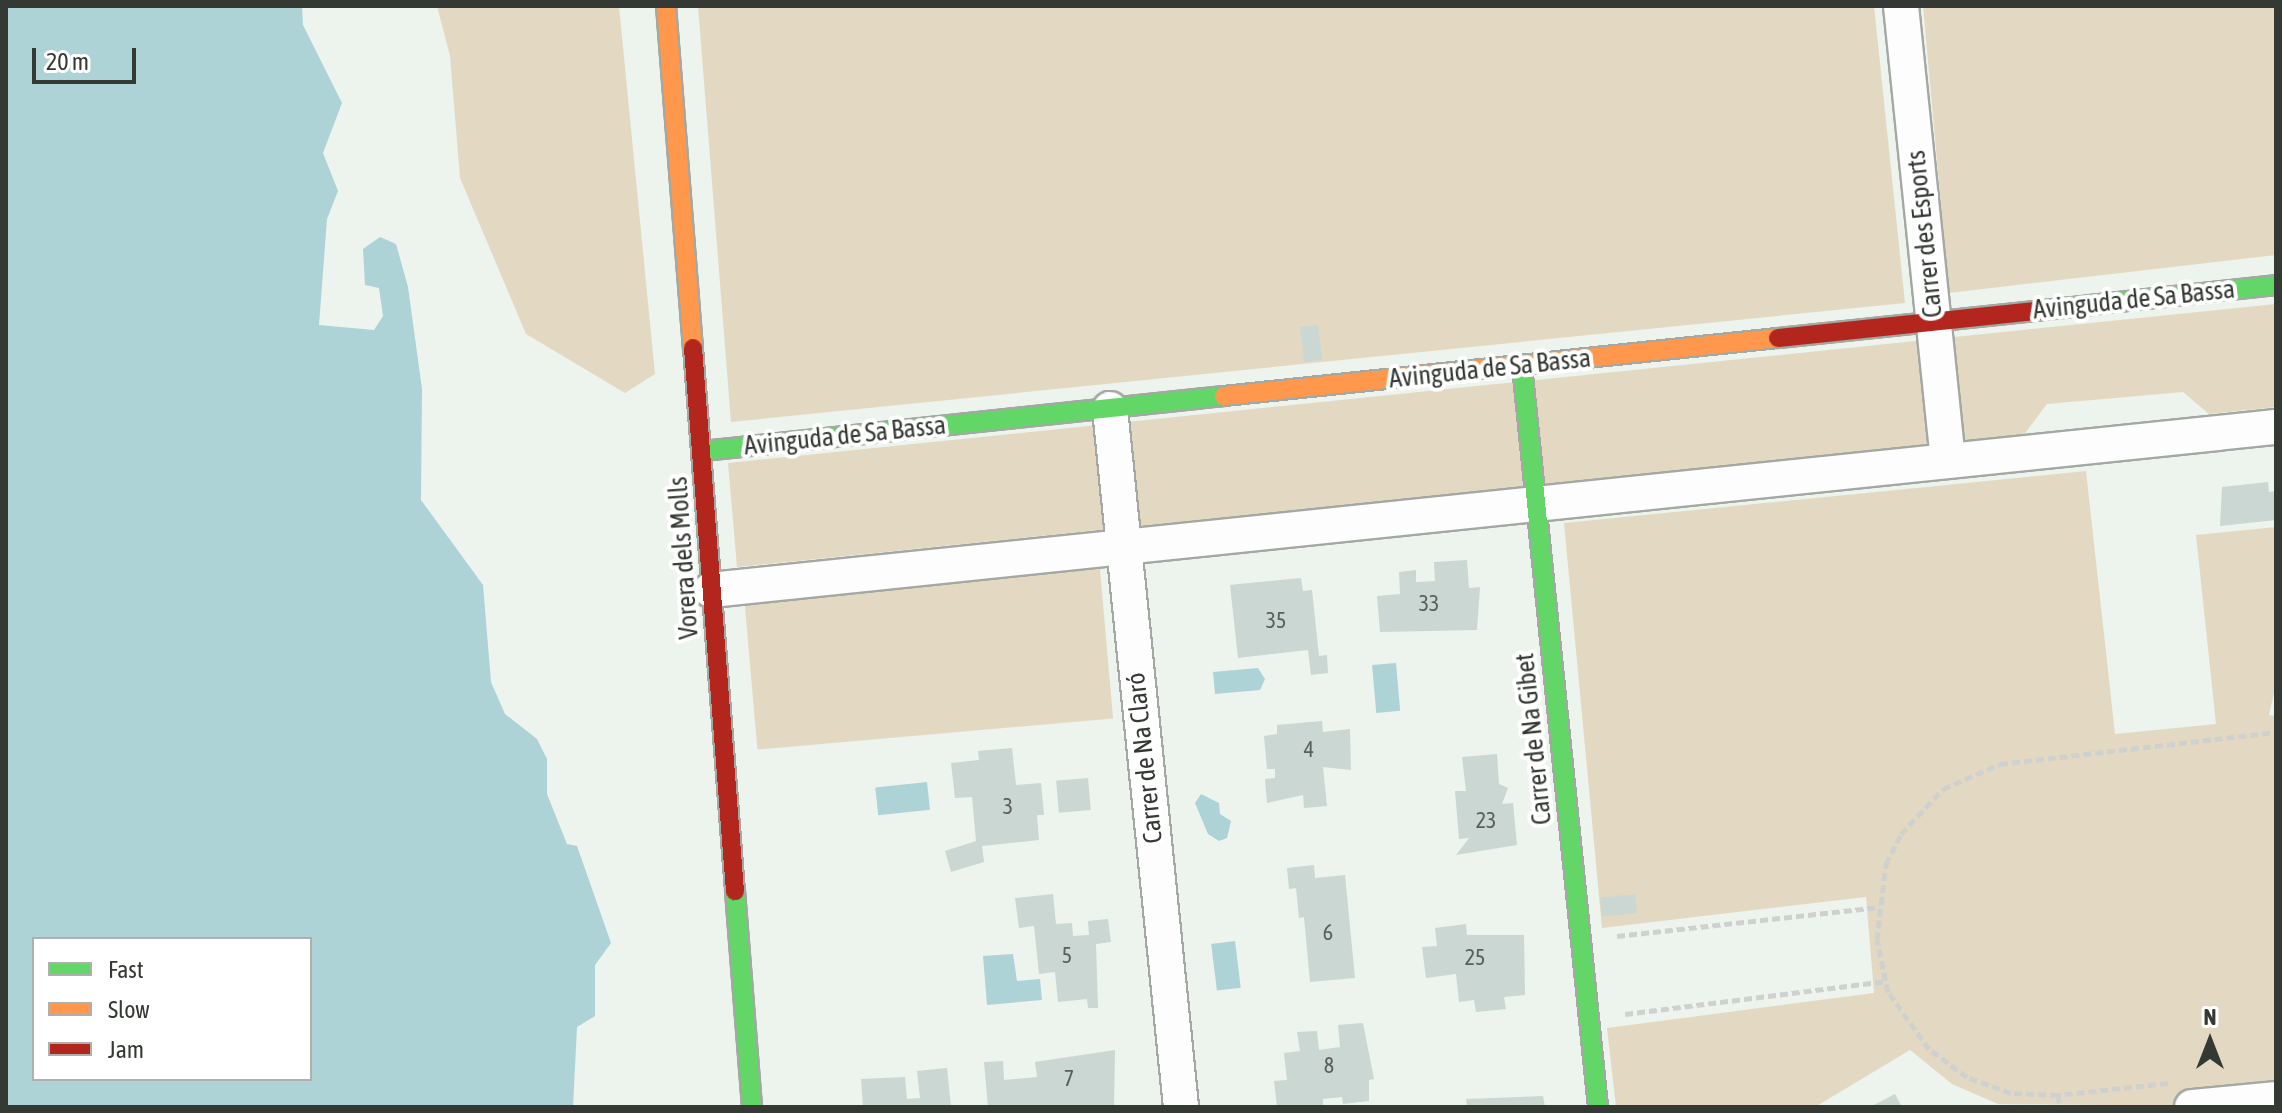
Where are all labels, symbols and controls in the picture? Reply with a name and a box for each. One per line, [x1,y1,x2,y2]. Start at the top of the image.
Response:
scale bar [36,32,140,82]
text: 20 m [46,48,89,75]
street label: Carrer des Esports [1901,149,1949,319]
street label: Avinguda de Sa Bassa [2031,274,2237,326]
street label: Avinguda de Sa Bassa [1387,343,1593,395]
street label: Avinguda de Sa Bassa [742,410,948,462]
street label: Vorera dels Molls [663,476,705,640]
house number: 33 [1419,591,1439,617]
house number: 35 [1266,608,1286,634]
street label: Carrer de Na Gibet [1509,652,1559,826]
street label: Carrer de Na Claró [1121,671,1169,845]
house number: 4 [1304,737,1314,763]
house number: 3 [1003,794,1013,820]
house number: 23 [1476,808,1496,834]
house number: 6 [1323,920,1333,946]
legend [32,937,312,1081]
house number: 5 [1062,943,1072,969]
house number: 25 [1465,945,1485,971]
text: Fast [108,956,144,983]
text: Slow [108,996,150,1023]
north arrow [2170,1001,2250,1081]
text: N [2204,1004,2216,1030]
text: Jam [108,1036,144,1063]
house number: 8 [1324,1053,1334,1079]
house number: 7 [1064,1066,1074,1092]

